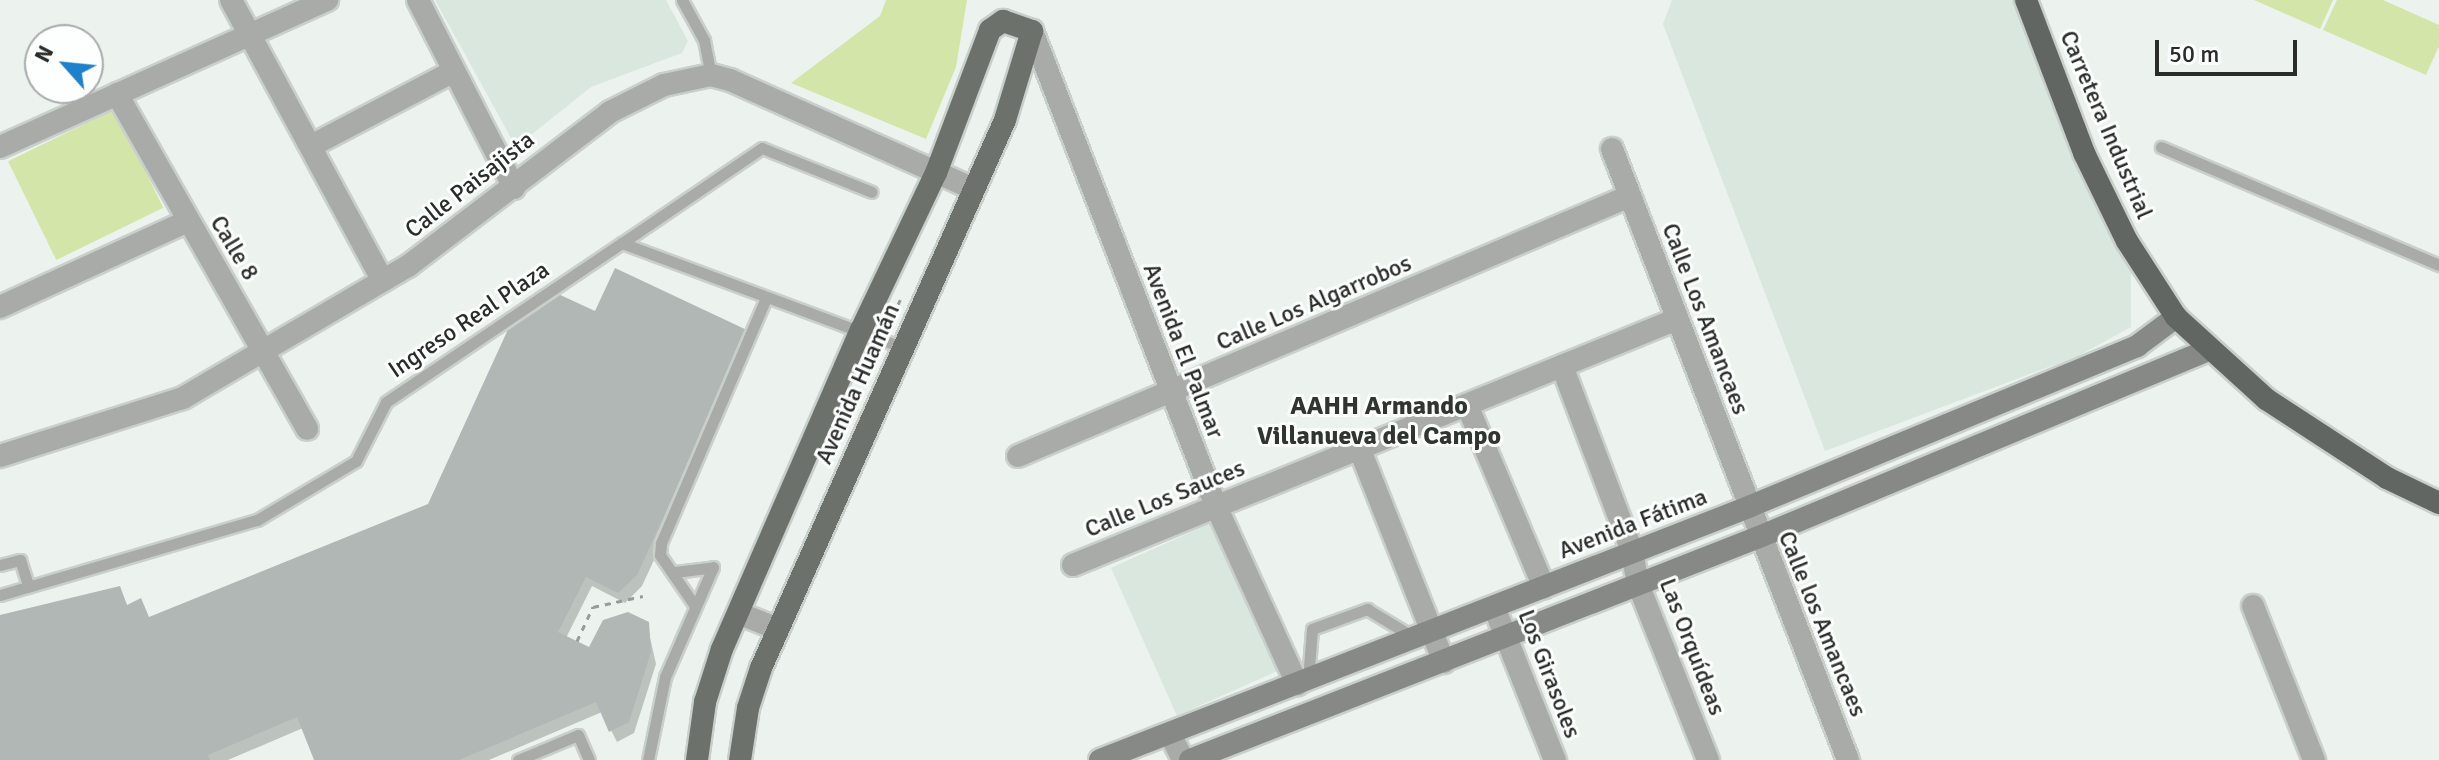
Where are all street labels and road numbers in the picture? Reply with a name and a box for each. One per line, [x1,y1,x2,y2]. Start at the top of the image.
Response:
street label: Carretera Industrial [2053,26,2159,224]
street label: Calle Paisajista [400,126,540,244]
street label: Calle 8 [204,210,264,286]
street label: Calle Los Amancaes [1655,219,1755,419]
street label: Calle Los Algarrobos [1212,249,1416,357]
street label: Ingreso Real Plaza [383,256,555,384]
street label: Avenida El Palmar [1136,259,1230,443]
street label: Avenida Huamán [810,299,906,469]
street label: Calle Los Sauces [1081,454,1249,544]
street label: Avenida Fátima [1555,482,1711,566]
street label: Calle los Amancaes [1772,527,1872,721]
street label: Las Orquídeas [1653,574,1731,720]
street label: Los Girasoles [1511,606,1587,742]

